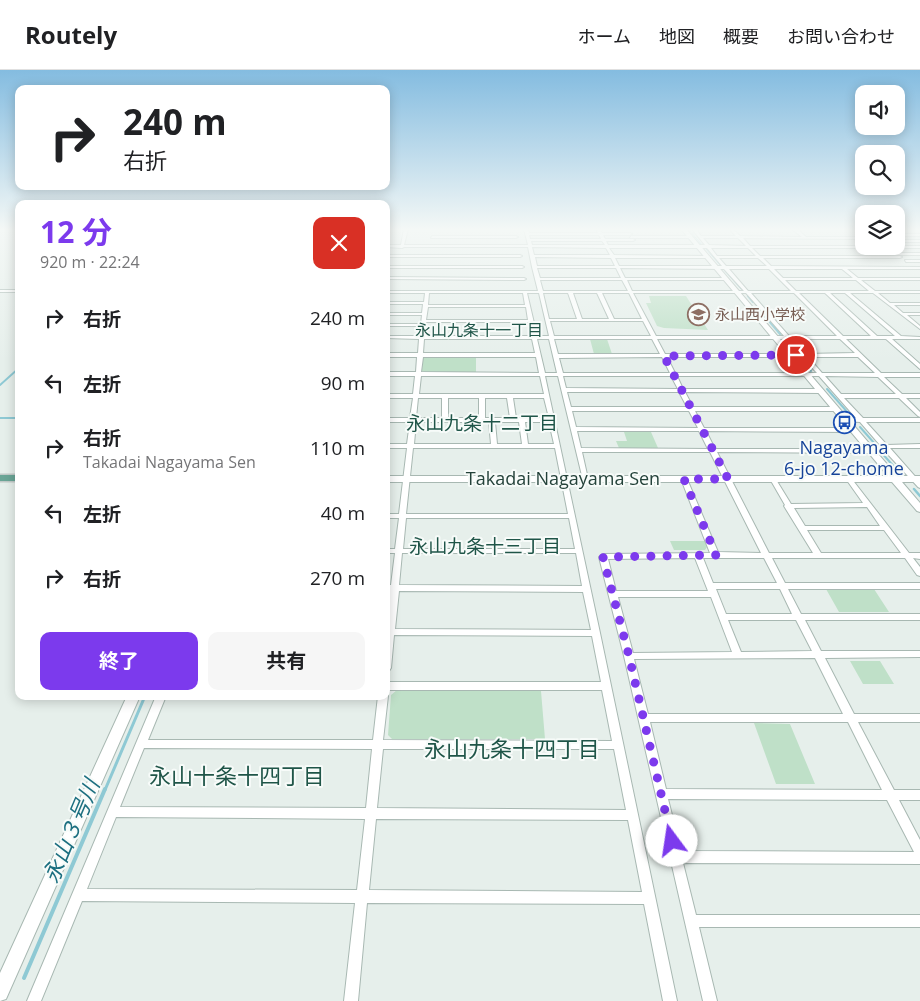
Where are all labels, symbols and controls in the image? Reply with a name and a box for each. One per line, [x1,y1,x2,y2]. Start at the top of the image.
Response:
text: Routely [25,18,117,51]
text: ホーム [578,24,631,48]
text: 地図 [659,24,695,48]
text: 概要 [723,24,759,48]
text: お問い合わせ [787,24,895,48]
map controls [855,85,905,255]
button: sound [855,85,905,135]
text: 240 m [123,98,227,145]
icon: right [40,105,105,170]
text: 右折 [123,145,167,175]
button: search [855,145,905,195]
button: layers [855,205,905,255]
text: 12 分 [40,211,112,252]
button: close [313,217,365,269]
text: 920 m · 22:24 [40,251,140,273]
school or university icon: 永山西小学校 [687,303,711,327]
icon: right [40,304,68,332]
place label: 永山西小学校 [715,304,805,324]
text: 240 m [310,305,365,331]
text: 右折 [83,306,121,332]
district label: 永山九条十一丁目 [415,319,543,341]
pin [775,334,817,376]
icon: arrive [782,341,810,369]
icon: left [40,369,68,397]
text: 90 m [321,370,365,396]
text: 左折 [83,371,121,397]
district label: 永山九条十二丁目 [406,410,558,436]
bus stop icon: Nagayama 6-jo 12-chome [832,411,856,435]
text: 右折 [83,425,121,451]
icon: right [40,434,68,462]
text: 110 m [310,435,365,461]
place label: Nagayama 6-jo 12-chome [784,435,904,480]
text: Takadai Nagayama Sen [83,451,256,473]
street label: Takadai Nagayama Sen [466,466,660,490]
icon: left [40,499,68,527]
text: 40 m [321,500,365,526]
text: 左折 [83,501,121,527]
district label: 永山九条十三丁目 [409,533,561,559]
icon: right [40,564,68,592]
text: 270 m [310,565,365,591]
text: 右折 [83,566,121,592]
button: 終了 [40,632,198,690]
button: 共有 [208,632,365,690]
district label: 永山九条十四丁目 [424,733,600,763]
district label: 永山十条十四丁目 [149,760,325,790]
water label: 永山３号川 [35,772,106,887]
position arrow [645,814,697,866]

